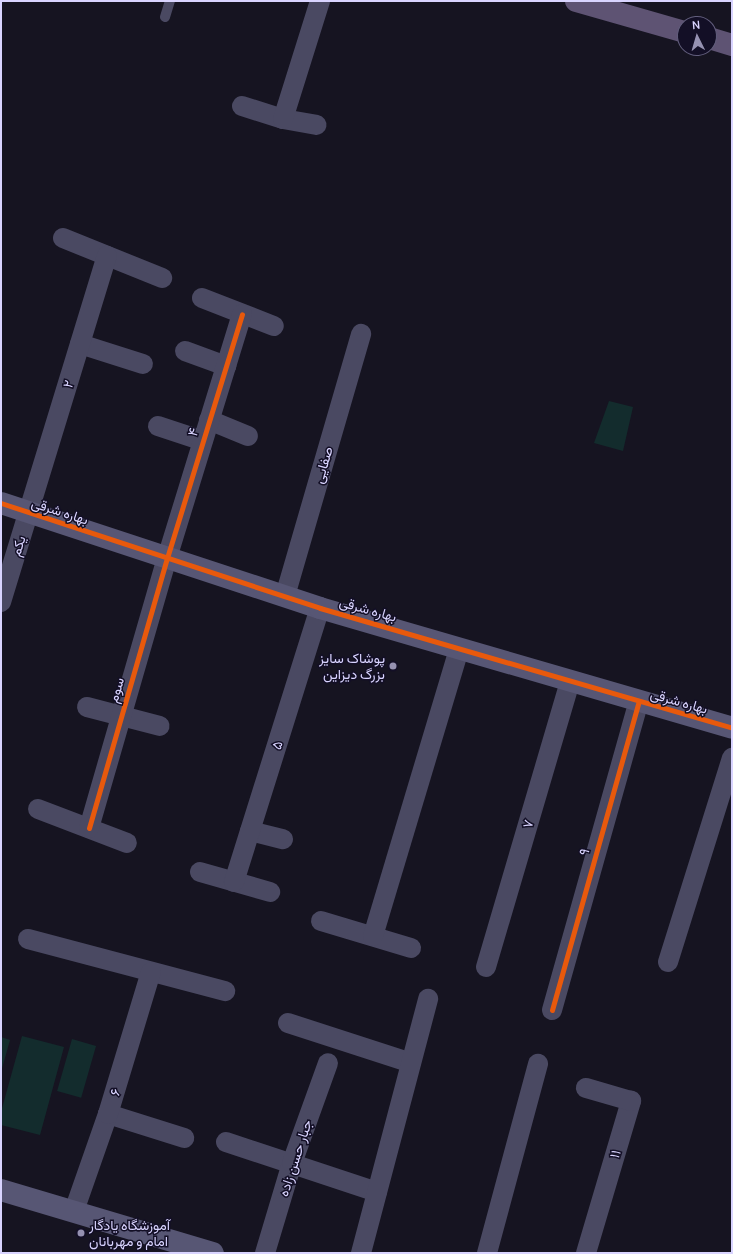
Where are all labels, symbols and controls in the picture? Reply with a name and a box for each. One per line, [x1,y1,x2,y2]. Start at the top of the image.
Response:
north arrow [677,16,717,56]
text: N [691,17,701,32]
street label: ۲ [59,378,77,390]
street label: ۴ [184,426,202,438]
street label: صفایی [310,445,336,485]
street label: بهاره شرقی [29,494,91,528]
street label: یکم [7,534,29,558]
street label: بهاره شرقی [337,593,399,625]
place label: پوشاک سایز بزرگ دیزاین [319,650,385,682]
marker: پوشاک سایز بزرگ دیزاین [388,661,398,671]
street label: سوم [104,675,128,705]
street label: بهاره شرقی [648,685,710,717]
street label: ۵ [268,739,286,751]
street label: ۷ [519,818,537,830]
street label: ۹ [575,846,593,858]
street label: ۶ [106,1086,124,1098]
street label: جبار حسن زاده [275,1117,315,1199]
street label: ۱۱ [606,1148,624,1160]
place label: آموزشگاه یادگار امام و مهربانان [89,1217,170,1250]
marker: آموزشگاه یادگار امام و مهربانان [76,1228,86,1238]

